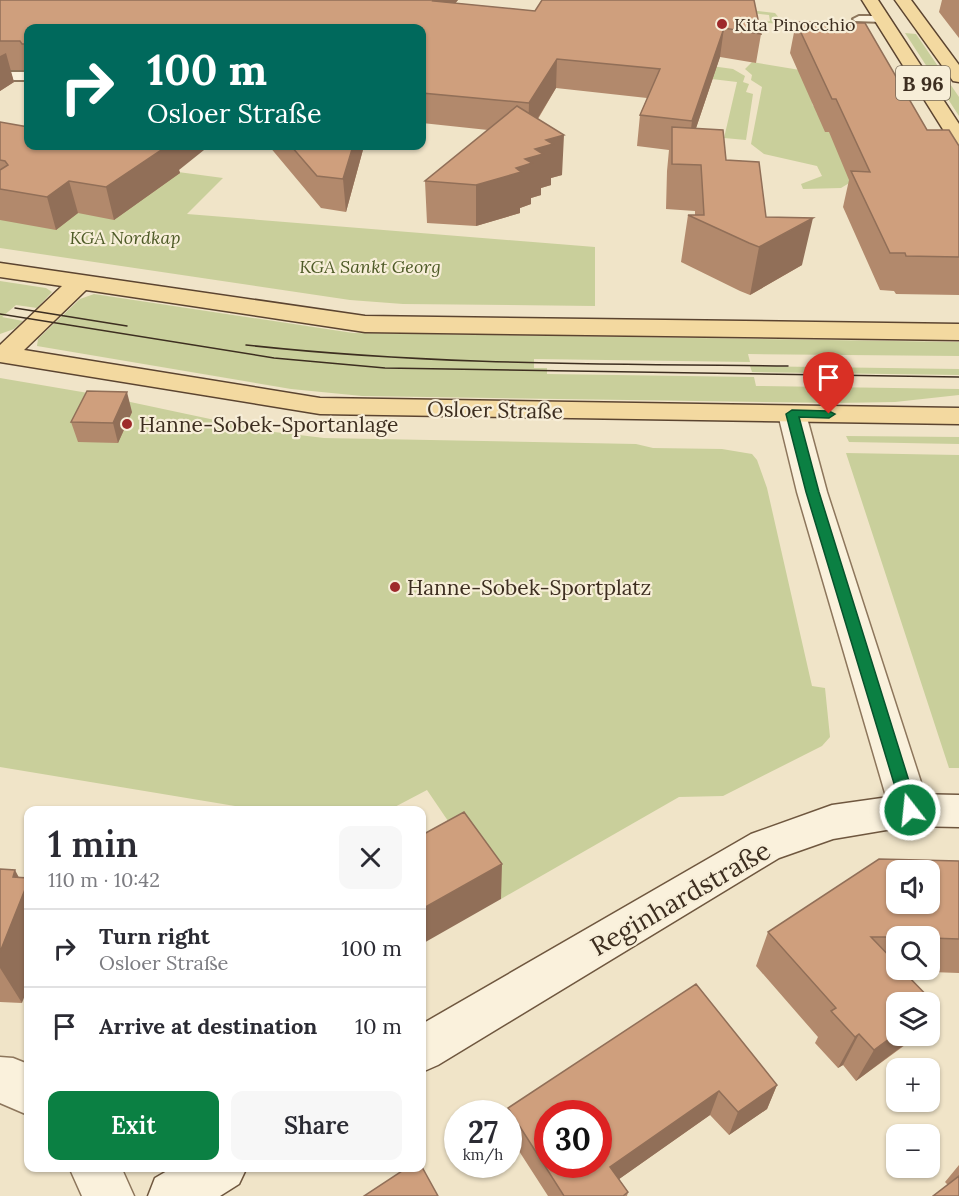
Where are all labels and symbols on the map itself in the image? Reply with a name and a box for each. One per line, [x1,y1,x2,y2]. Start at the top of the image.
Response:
place label: Kita Pinocchio [734,13,855,36]
marker: Kita Pinocchio [715,17,729,31]
road number: B 96 [896,66,950,100]
park label: KGA Nordkap [69,226,181,249]
park label: KGA Sankt Georg [299,255,441,278]
pin [803,352,854,414]
street label: Osloer Straße [427,395,563,425]
place label: Hanne-Sobek-Sportanlage [139,411,398,438]
marker: Hanne-Sobek-Sportanlage [120,417,134,431]
place label: Hanne-Sobek-Sportplatz [407,574,651,601]
marker: Hanne-Sobek-Sportplatz [388,580,402,594]
position arrow [878,778,942,842]
street label: Reginhardstraße [584,833,776,963]
speed limit sign: 30 [534,1100,612,1178]

